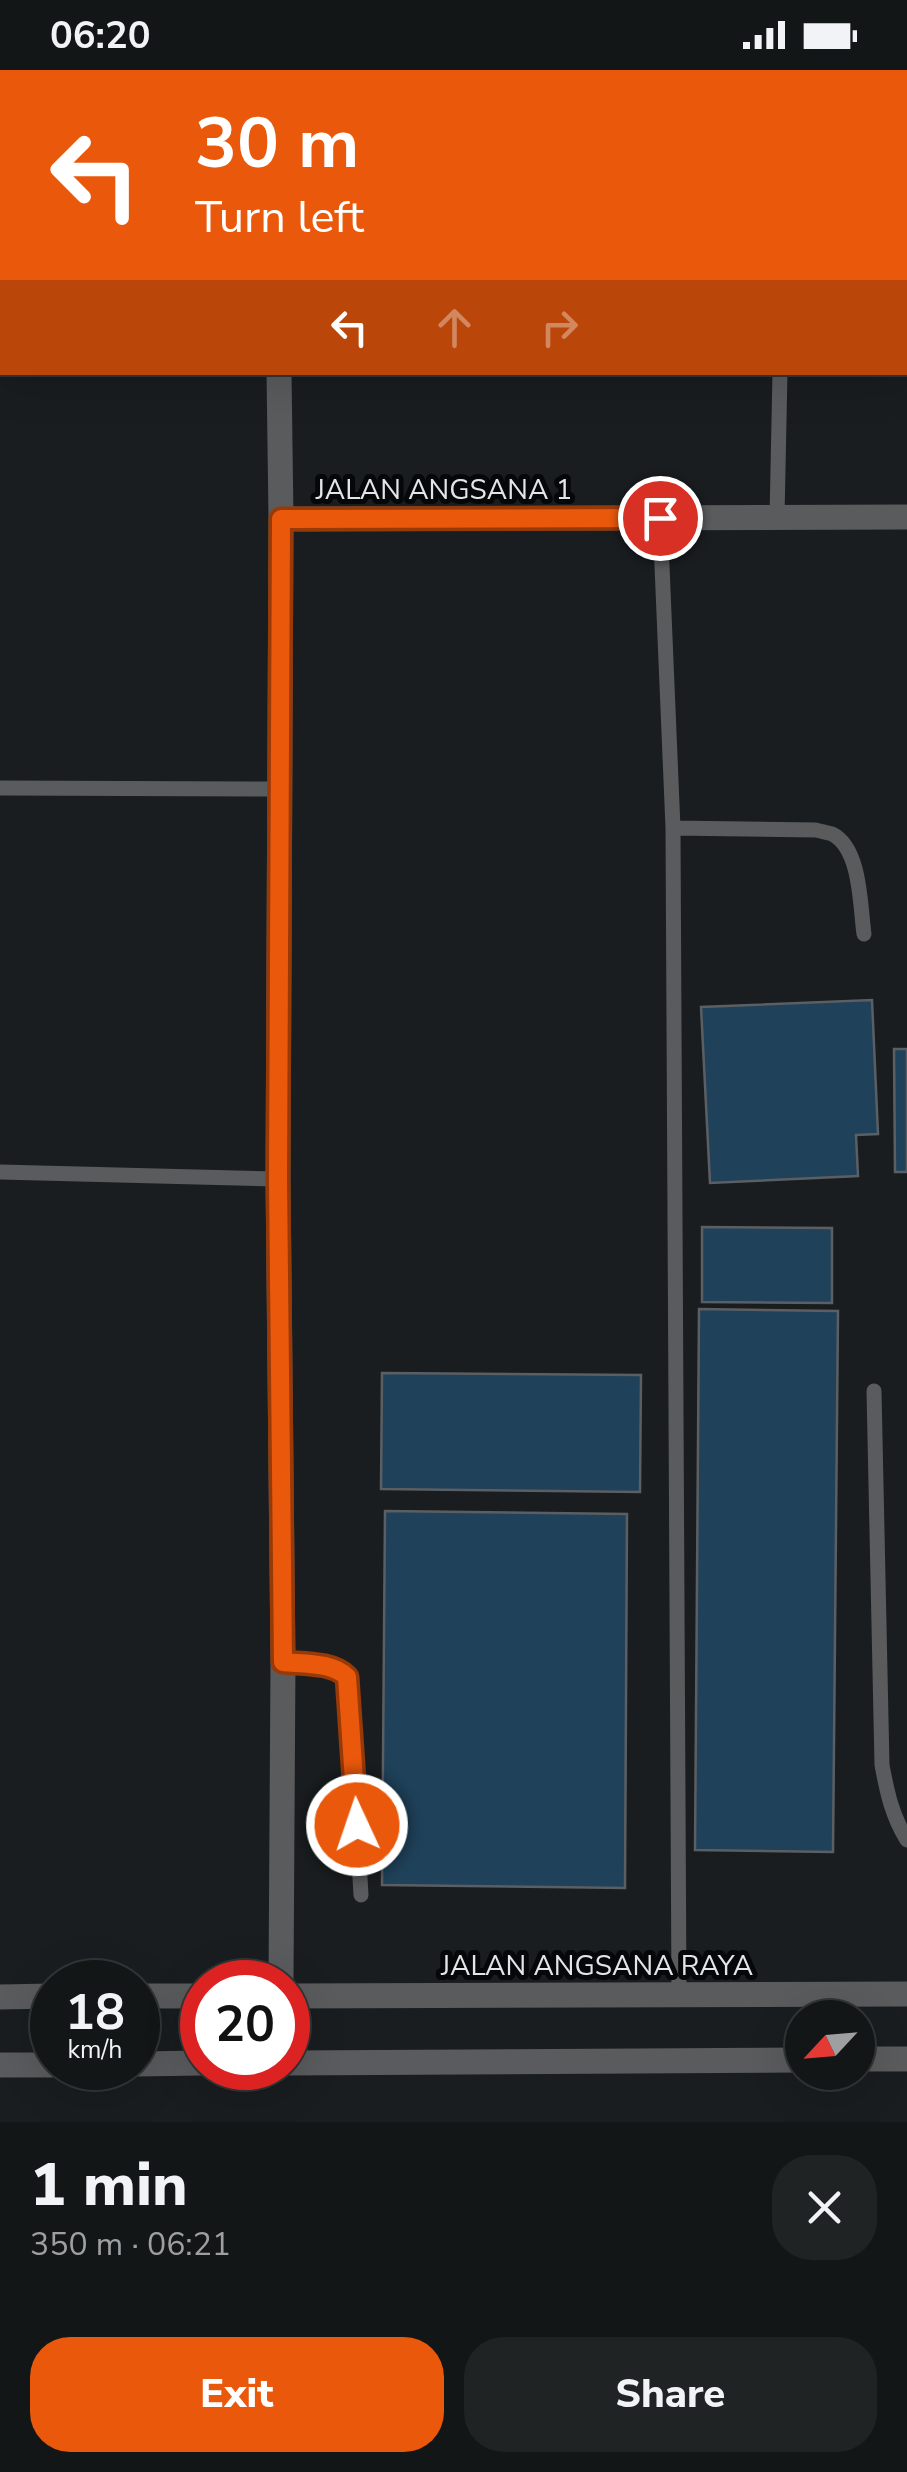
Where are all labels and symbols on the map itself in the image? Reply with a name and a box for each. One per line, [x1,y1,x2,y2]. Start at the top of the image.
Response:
street label: JALAN ANGSANA 1 [315,471,572,509]
pin [618,476,703,561]
position arrow [305,1773,409,1877]
street label: JALAN ANGSANA RAYA [440,1947,753,1985]
speed limit sign: 20 [180,1960,310,2090]
north arrow [785,2000,875,2090]

